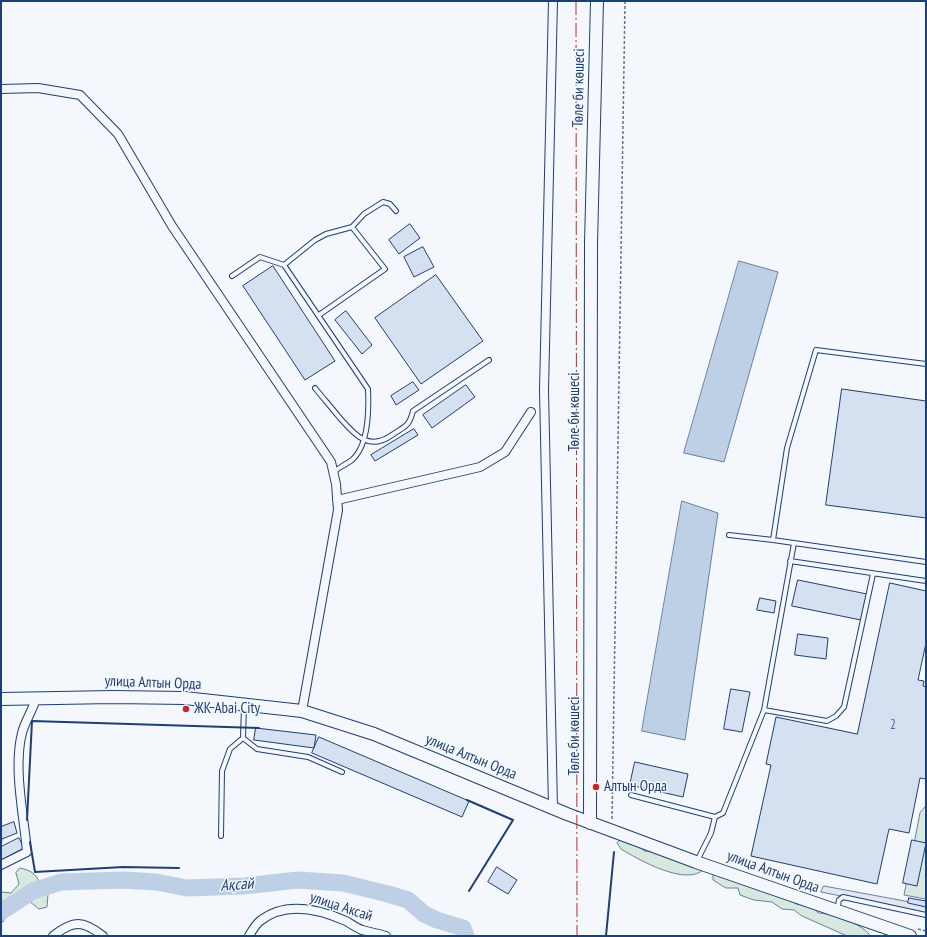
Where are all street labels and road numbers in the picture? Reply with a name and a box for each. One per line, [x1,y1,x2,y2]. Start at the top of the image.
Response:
street label: Төле би көшесі [569,48,589,128]
street label: Төле би көшесі [566,372,584,452]
street label: улица Алтын Орда [104,672,202,694]
street label: Төле би көшесі [566,696,584,776]
street label: улица Алтын Орда [423,731,519,783]
street label: улица Алтын Орда [724,847,822,897]
street label: улица Аксай [307,888,375,926]

